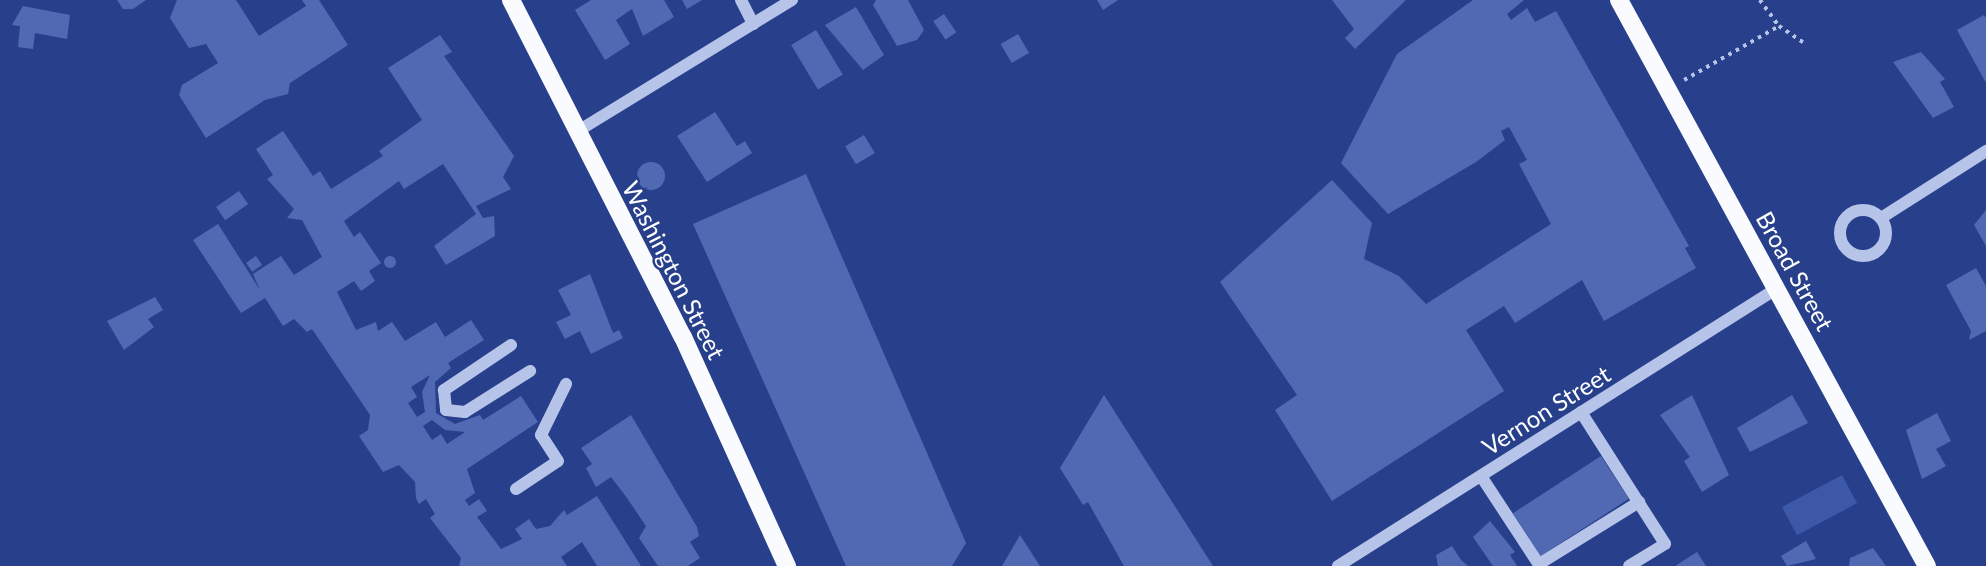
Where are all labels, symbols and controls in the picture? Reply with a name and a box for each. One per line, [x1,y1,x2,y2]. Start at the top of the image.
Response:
street label: Washington Street [617,176,731,364]
street label: Broad Street [1750,206,1840,336]
street label: Vernon Street [1477,359,1615,461]

